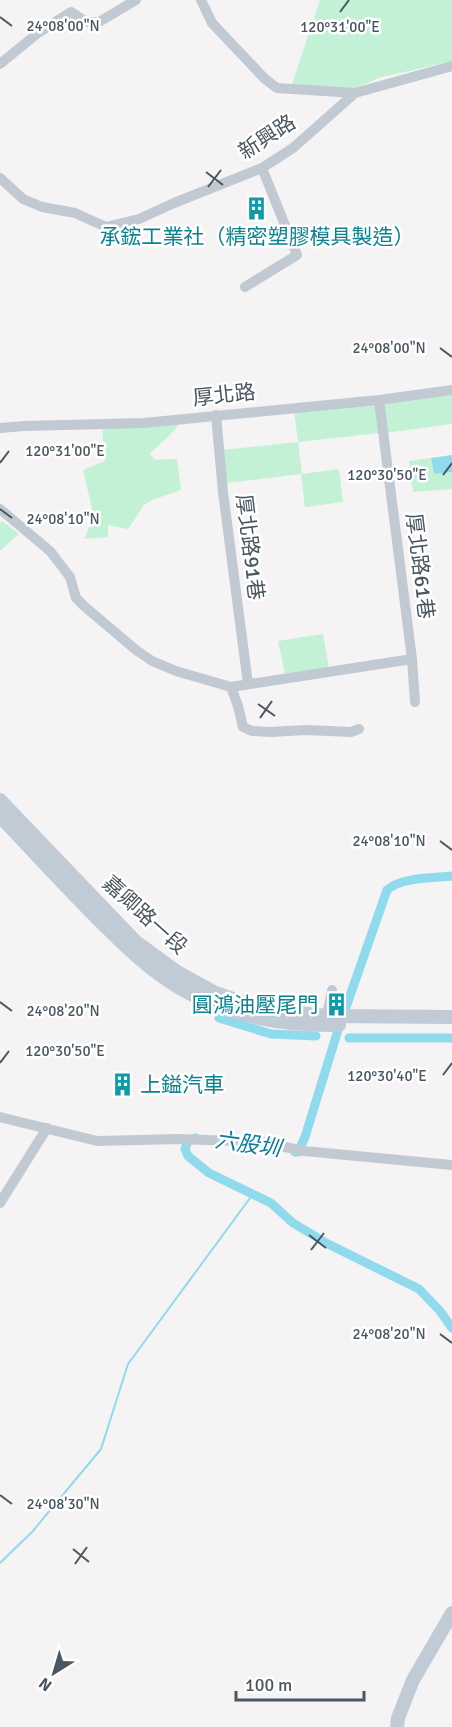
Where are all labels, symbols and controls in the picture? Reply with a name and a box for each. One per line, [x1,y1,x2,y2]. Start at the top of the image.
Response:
text: 24°08'00"N [26,17,100,35]
text: 120°31'00"E [300,18,380,36]
street label: 新興路 [234,109,300,165]
building icon: 承鋐工業社（精密塑膠模具製造） [244,196,270,222]
place label: 承鋐工業社（精密塑膠模具製造） [100,224,415,250]
text: 24°08'00"N [352,339,426,357]
street label: 厚北路 [191,379,257,411]
text: 120°31'00"E [25,442,105,460]
text: 120°30'50"E [347,466,427,484]
street label: 厚北路91巷 [231,492,269,602]
text: 24°08'10"N [26,510,100,528]
street label: 厚北路61巷 [401,511,439,621]
text: 24°08'10"N [352,832,426,850]
street label: 嘉卿路一段 [97,870,193,960]
place label: 圓鴻油壓尾門 [192,992,318,1018]
building icon: 圓鴻油壓尾門 [323,992,349,1018]
text: 24°08'20"N [26,1002,100,1020]
text: 120°30'50"E [25,1042,105,1060]
text: 120°30'40"E [347,1067,427,1085]
building icon: 上鎰汽車 [109,1072,135,1098]
place label: 上鎰汽車 [140,1072,224,1098]
water label: 六股圳 [213,1126,286,1162]
text: 24°08'20"N [352,1325,426,1343]
text: 24°08'30"N [26,1495,100,1513]
north arrow [24,1643,84,1703]
scale bar [236,1664,364,1702]
text: N [35,1673,56,1696]
text: 100 m [245,1674,292,1696]

